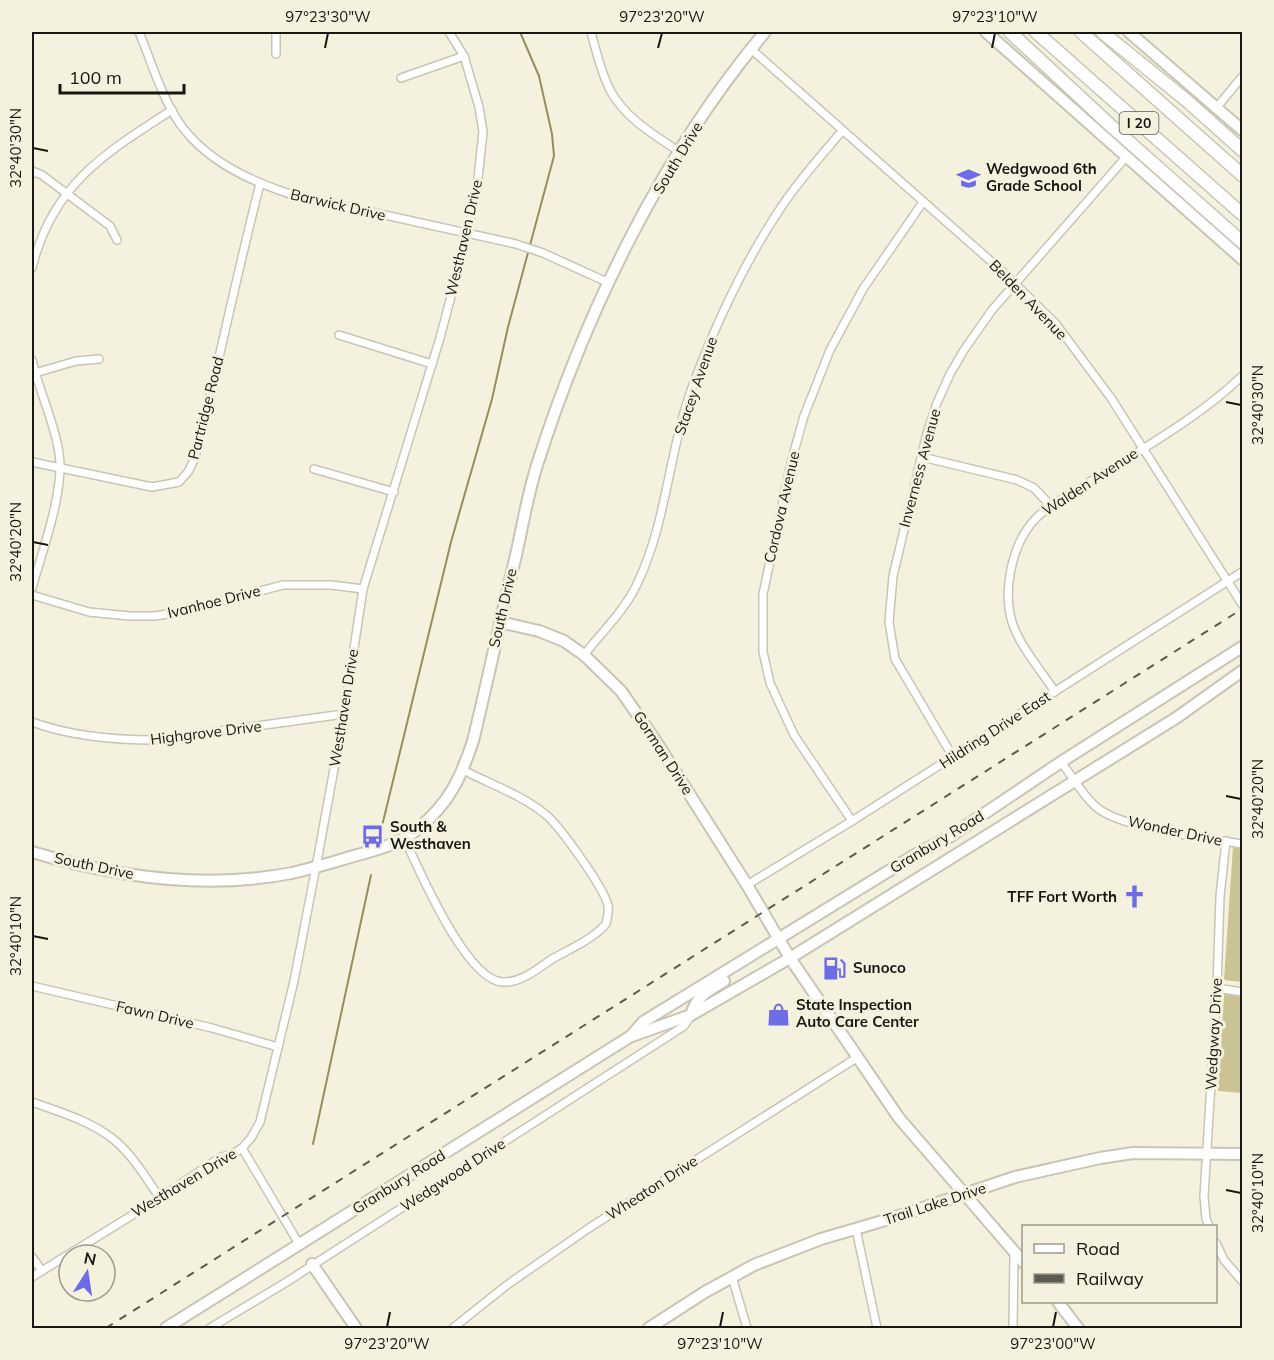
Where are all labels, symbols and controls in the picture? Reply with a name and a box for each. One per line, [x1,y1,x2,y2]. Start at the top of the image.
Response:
text: 97°23'30"W [285,7,371,26]
text: 97°23'20"W [619,7,705,26]
text: 97°23'10"W [952,7,1038,26]
scale bar [60,57,184,95]
text: 100 m [69,66,122,89]
text: 32°40'30"N [6,108,25,188]
road number: I 20 [1120,112,1158,134]
street label: South Drive [649,118,707,197]
place label: Wedgwood 6th Grade School [986,159,1097,195]
school or university icon: Wedgwood 6th Grade School [955,165,981,191]
street label: Westhaven Drive [441,178,486,298]
street label: Barwick Drive [289,184,388,225]
street label: Belden Avenue [985,256,1071,344]
street label: Stacey Avenue [670,334,721,438]
street label: Partridge Road [184,354,227,461]
text: 32°40'30"N [1248,365,1267,445]
street label: Inverness Avenue [895,406,944,529]
street label: Walden Avenue [1038,444,1141,520]
street label: Cordova Avenue [759,449,804,565]
text: 32°40'20"N [6,502,25,582]
street label: South Drive [484,566,521,649]
street label: Ivanhoe Drive [165,581,262,622]
street label: Westhaven Drive [325,648,362,768]
street label: Hildring Drive East [936,687,1054,773]
street label: Gorman Drive [629,707,698,798]
street label: Highgrove Drive [149,716,263,749]
text: 32°40'20"N [1248,759,1267,839]
street label: Granbury Road [886,806,987,877]
street label: Wonder Drive [1126,811,1224,850]
place label: South & Westhaven [390,817,471,853]
bus stop icon: South & Westhaven [359,823,385,849]
street label: South Drive [53,848,136,883]
church icon: TFF Fort Worth [1122,884,1148,910]
place label: TFF Fort Worth [1007,887,1117,906]
text: 32°40'10"N [6,896,25,976]
fuel station icon: Sunoco [822,955,848,981]
place label: Sunoco [853,958,906,977]
street label: Wedgway Drive [1201,978,1226,1090]
place label: State Inspection Auto Care Center [796,995,919,1031]
street label: Fawn Drive [114,996,196,1033]
shop icon: State Inspection Auto Care Center [765,1001,791,1027]
street label: Wedgwood Drive [397,1134,509,1216]
street label: Westhaven Drive [128,1144,240,1221]
street label: Granbury Road [349,1145,449,1218]
street label: Wheaton Drive [602,1151,701,1224]
text: 32°40'10"N [1248,1153,1267,1233]
street label: Trail Lake Drive [881,1178,988,1229]
legend [1022,1225,1217,1303]
text: Road [1076,1237,1120,1260]
north arrow [57,1243,117,1303]
text: N [82,1247,98,1269]
text: Railway [1076,1267,1144,1290]
text: 97°23'20"W [344,1334,430,1353]
text: 97°23'10"W [677,1334,763,1353]
text: 97°23'00"W [1010,1334,1096,1353]

